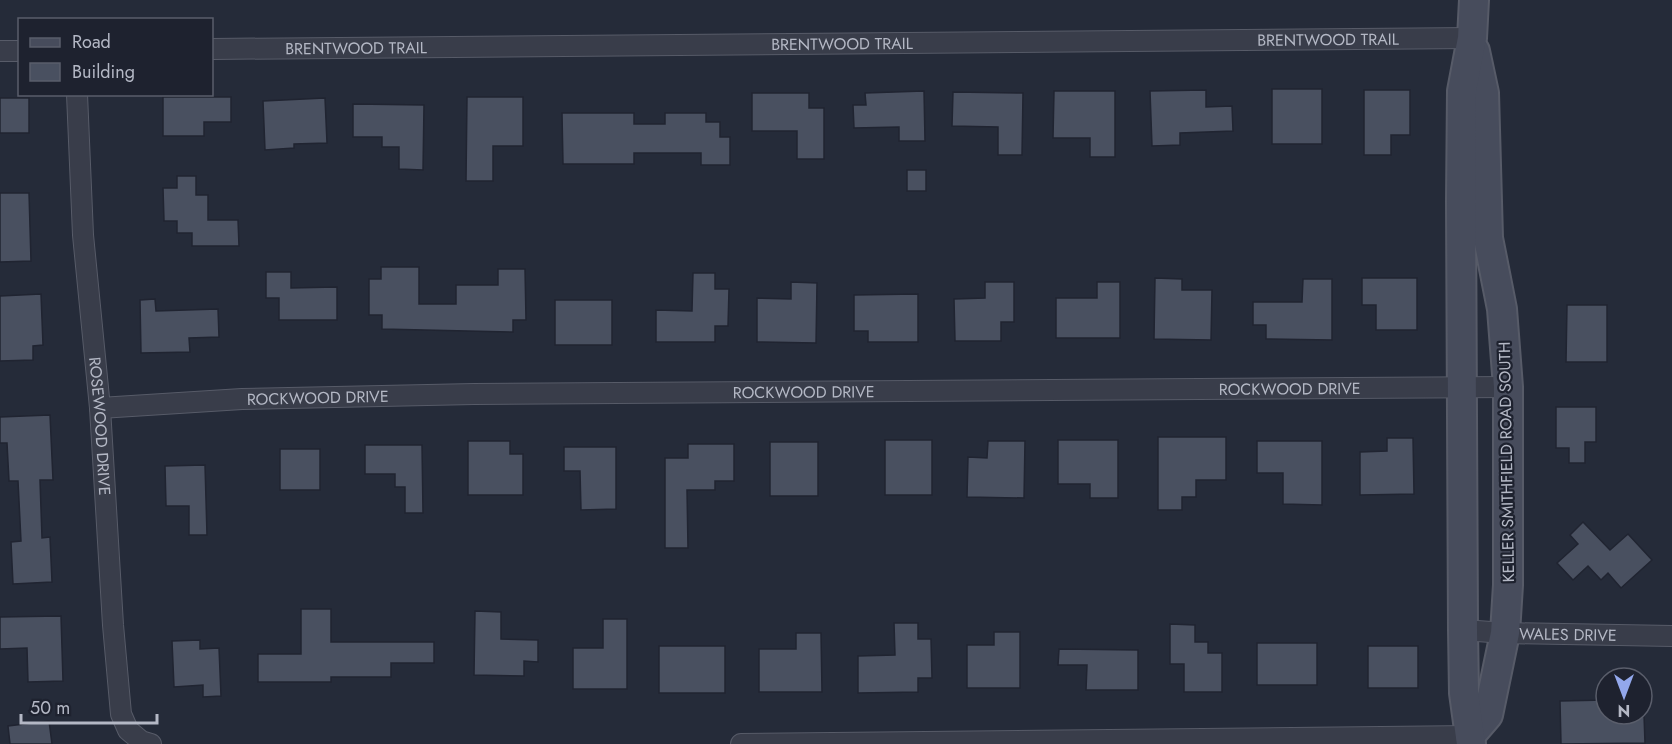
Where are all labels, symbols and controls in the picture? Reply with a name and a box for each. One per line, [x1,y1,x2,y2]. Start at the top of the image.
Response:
legend [18,18,213,96]
street label: BRENTWOOD TRAIL [1257,28,1400,52]
text: Road [72,29,111,55]
street label: BRENTWOOD TRAIL [771,32,914,56]
street label: BRENTWOOD TRAIL [285,36,428,60]
text: Building [72,59,135,85]
street label: KELLER SMITHFIELD ROAD SOUTH [1493,342,1520,582]
street label: ROSEWOOD DRIVE [83,356,116,496]
street label: ROCKWOOD DRIVE [1219,377,1361,401]
street label: ROCKWOOD DRIVE [733,380,875,404]
street label: ROCKWOOD DRIVE [247,385,389,411]
street label: WALES DRIVE [1519,622,1617,647]
north arrow [1594,666,1654,726]
scale bar [21,687,158,725]
text: 50 m [30,695,70,721]
text: N [1618,699,1630,722]

